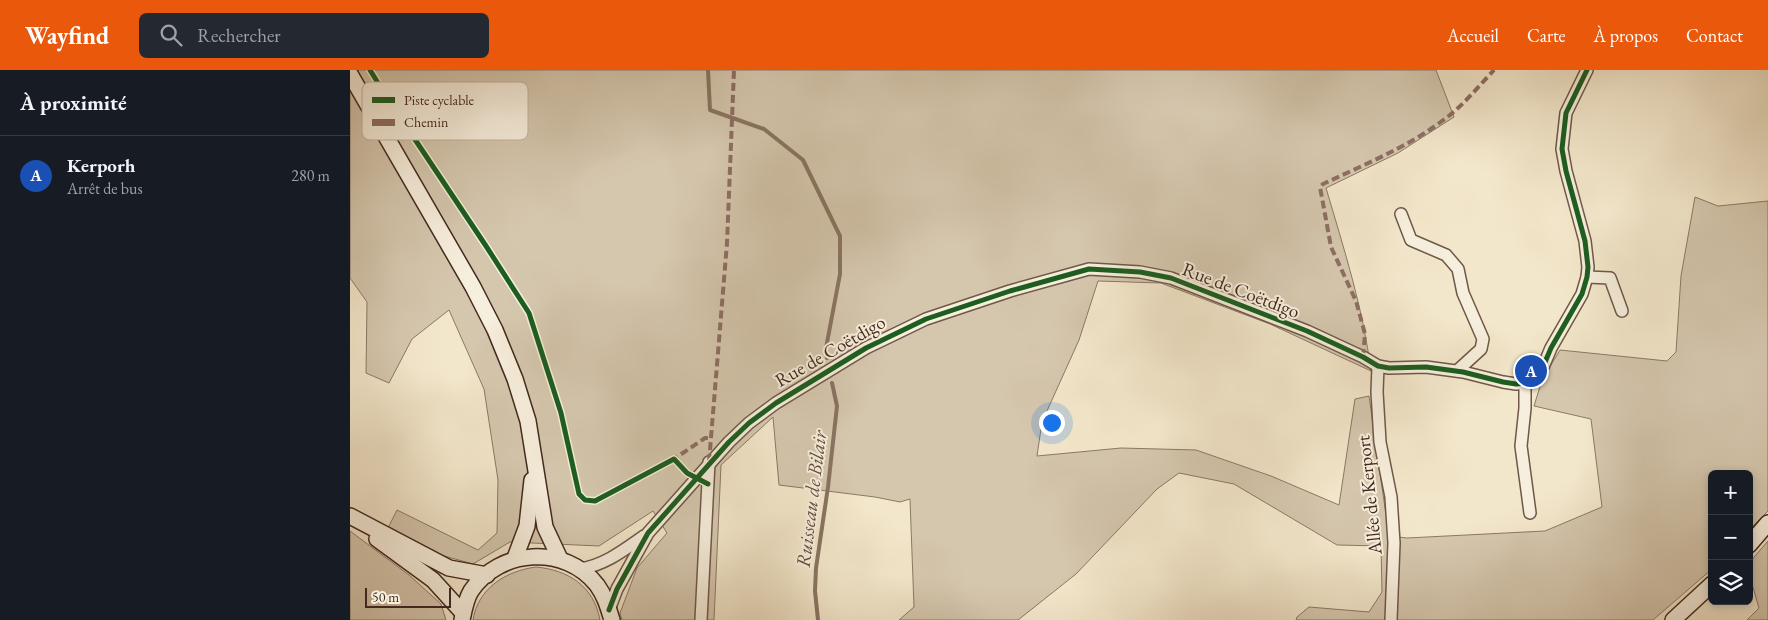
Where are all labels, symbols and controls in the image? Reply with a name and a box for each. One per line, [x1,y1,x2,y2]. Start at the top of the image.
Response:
search box [139,13,489,58]
text: Wayfind [25,20,109,51]
icon: search [157,21,185,49]
text: Rechercher [197,23,281,48]
text: Accueil [1447,24,1499,47]
text: Carte [1527,24,1566,47]
text: À propos [1594,24,1658,47]
text: Contact [1686,24,1743,47]
legend [362,82,528,140]
text: À proximité [20,89,127,116]
text: Piste cyclable [404,91,475,109]
text: Chemin [404,113,449,131]
text: Kerporh [67,153,135,178]
text: A [30,165,42,186]
text: 280 m [291,165,330,186]
text: Arrêt de bus [67,178,143,199]
street label: Rue de Coëtdigo [1179,256,1303,324]
street label: Rue de Coëtdigo [770,309,890,393]
pin: A [1515,352,1547,390]
your location [1039,410,1065,436]
water label: Ruisseau de Bilair [790,428,832,569]
street label: Allée de Kerport [1350,434,1388,557]
map controls [1708,470,1753,605]
button: + [1708,470,1753,515]
button: − [1708,515,1753,560]
button: layers [1708,560,1753,605]
scale bar [365,585,451,608]
text: 50 m [372,588,399,606]

